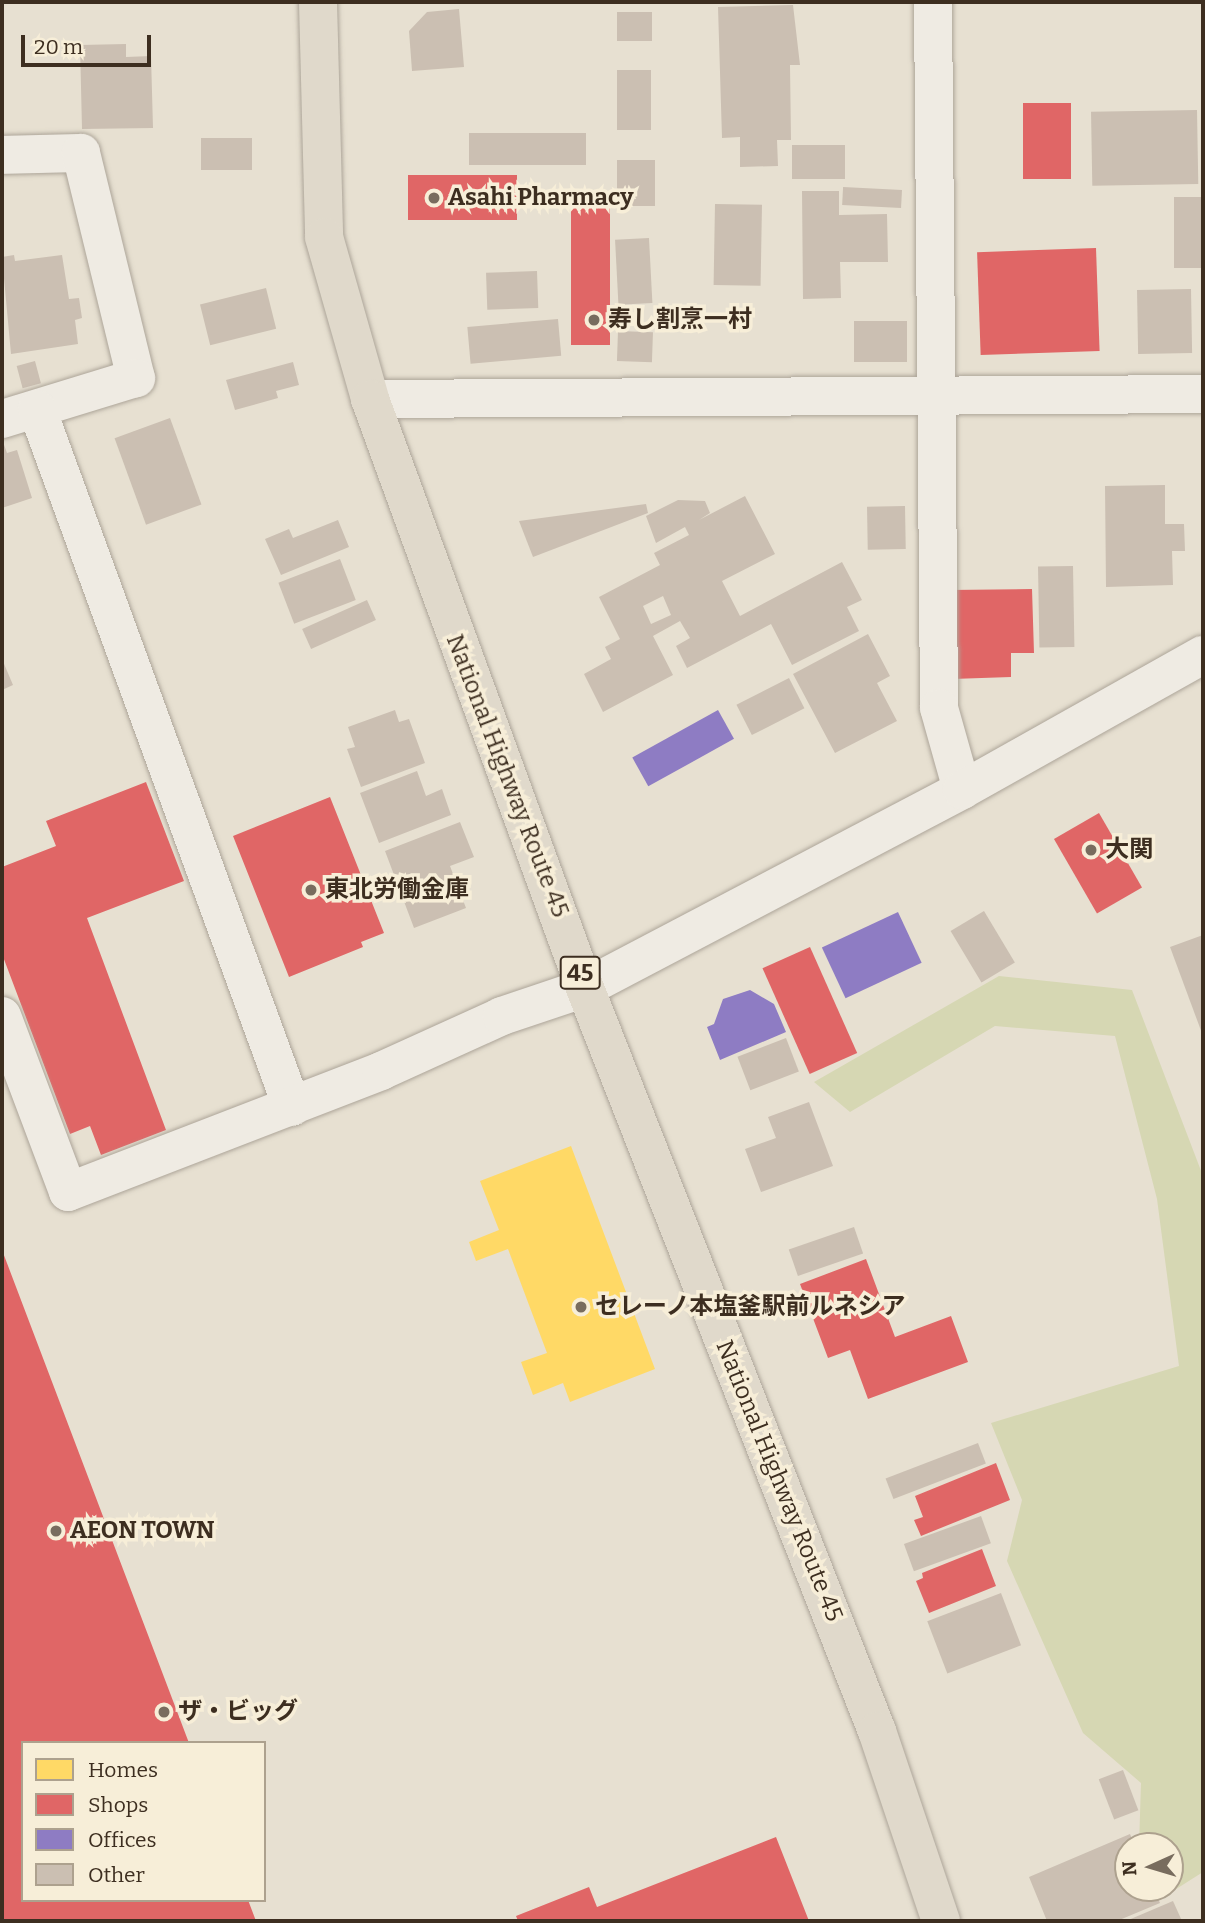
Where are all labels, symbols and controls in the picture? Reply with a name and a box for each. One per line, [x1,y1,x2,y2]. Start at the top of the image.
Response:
scale bar [24,21,154,65]
text: 20 m [34,34,83,60]
place label: Asahi Pharmacy [448,184,633,212]
marker: Asahi Pharmacy [426,190,442,206]
place label: 寿し割烹一村 [608,306,752,334]
marker: 寿し割烹一村 [586,312,602,328]
street label: National Highway Route 45 [440,630,574,922]
place label: 大関 [1105,836,1153,864]
marker: 大関 [1083,842,1099,858]
place label: 東北労働金庫 [325,876,469,904]
marker: 東北労働金庫 [303,882,319,898]
road number: 45 [559,954,601,992]
place label: セレーノ本塩釜駅前ルネシア [595,1293,907,1321]
marker: セレーノ本塩釜駅前ルネシア [573,1299,589,1315]
street label: National Highway Route 45 [709,1336,849,1626]
place label: AEON TOWN [70,1517,215,1545]
marker: AEON TOWN [48,1523,64,1539]
place label: ザ・ビッグ [178,1698,298,1726]
marker: ザ・ビッグ [156,1704,172,1720]
legend [21,1741,266,1902]
text: Homes [88,1757,158,1783]
text: Shops [88,1792,148,1818]
text: Offices [88,1827,157,1853]
north arrow [1114,1832,1184,1902]
text: N [1118,1860,1142,1876]
text: Other [88,1862,145,1888]

